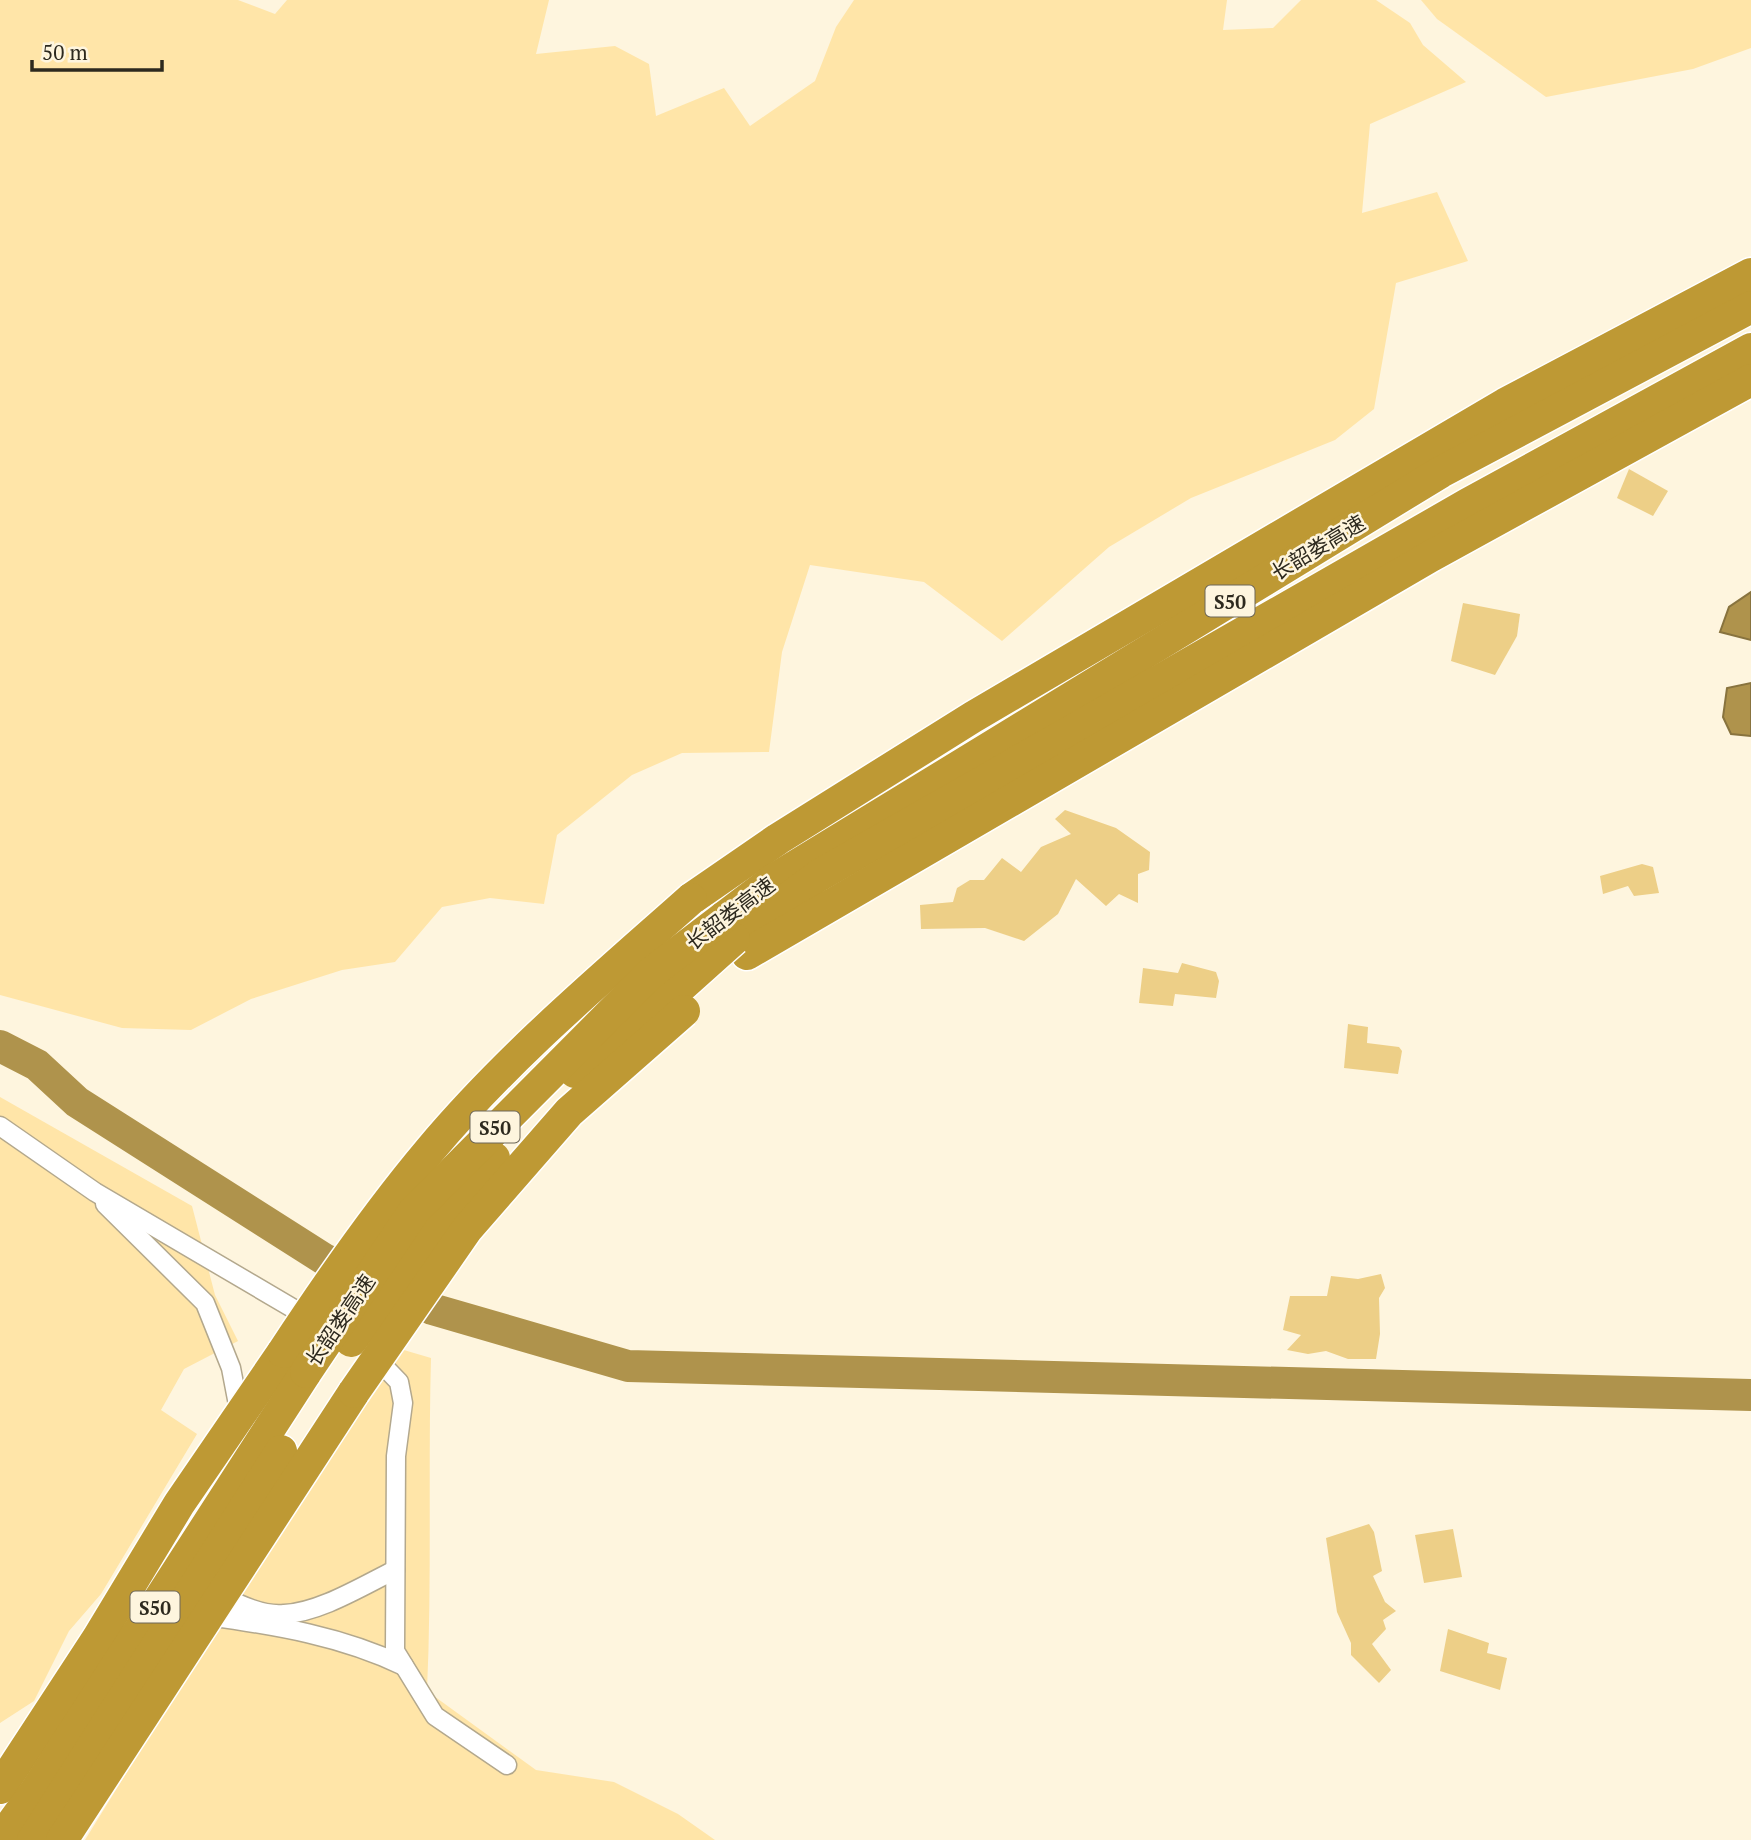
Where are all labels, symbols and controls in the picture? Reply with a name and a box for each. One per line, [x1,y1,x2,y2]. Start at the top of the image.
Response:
scale bar [32,28,161,72]
text: 50 m [42,38,88,66]
street label: 长韶娄高速 [1266,508,1370,586]
road number: S50 [1206,586,1254,616]
street label: 长韶娄高速 [680,870,780,956]
road number: S50 [470,1112,520,1142]
street label: 长韶娄高速 [299,1269,381,1371]
road number: S50 [130,1592,180,1623]

